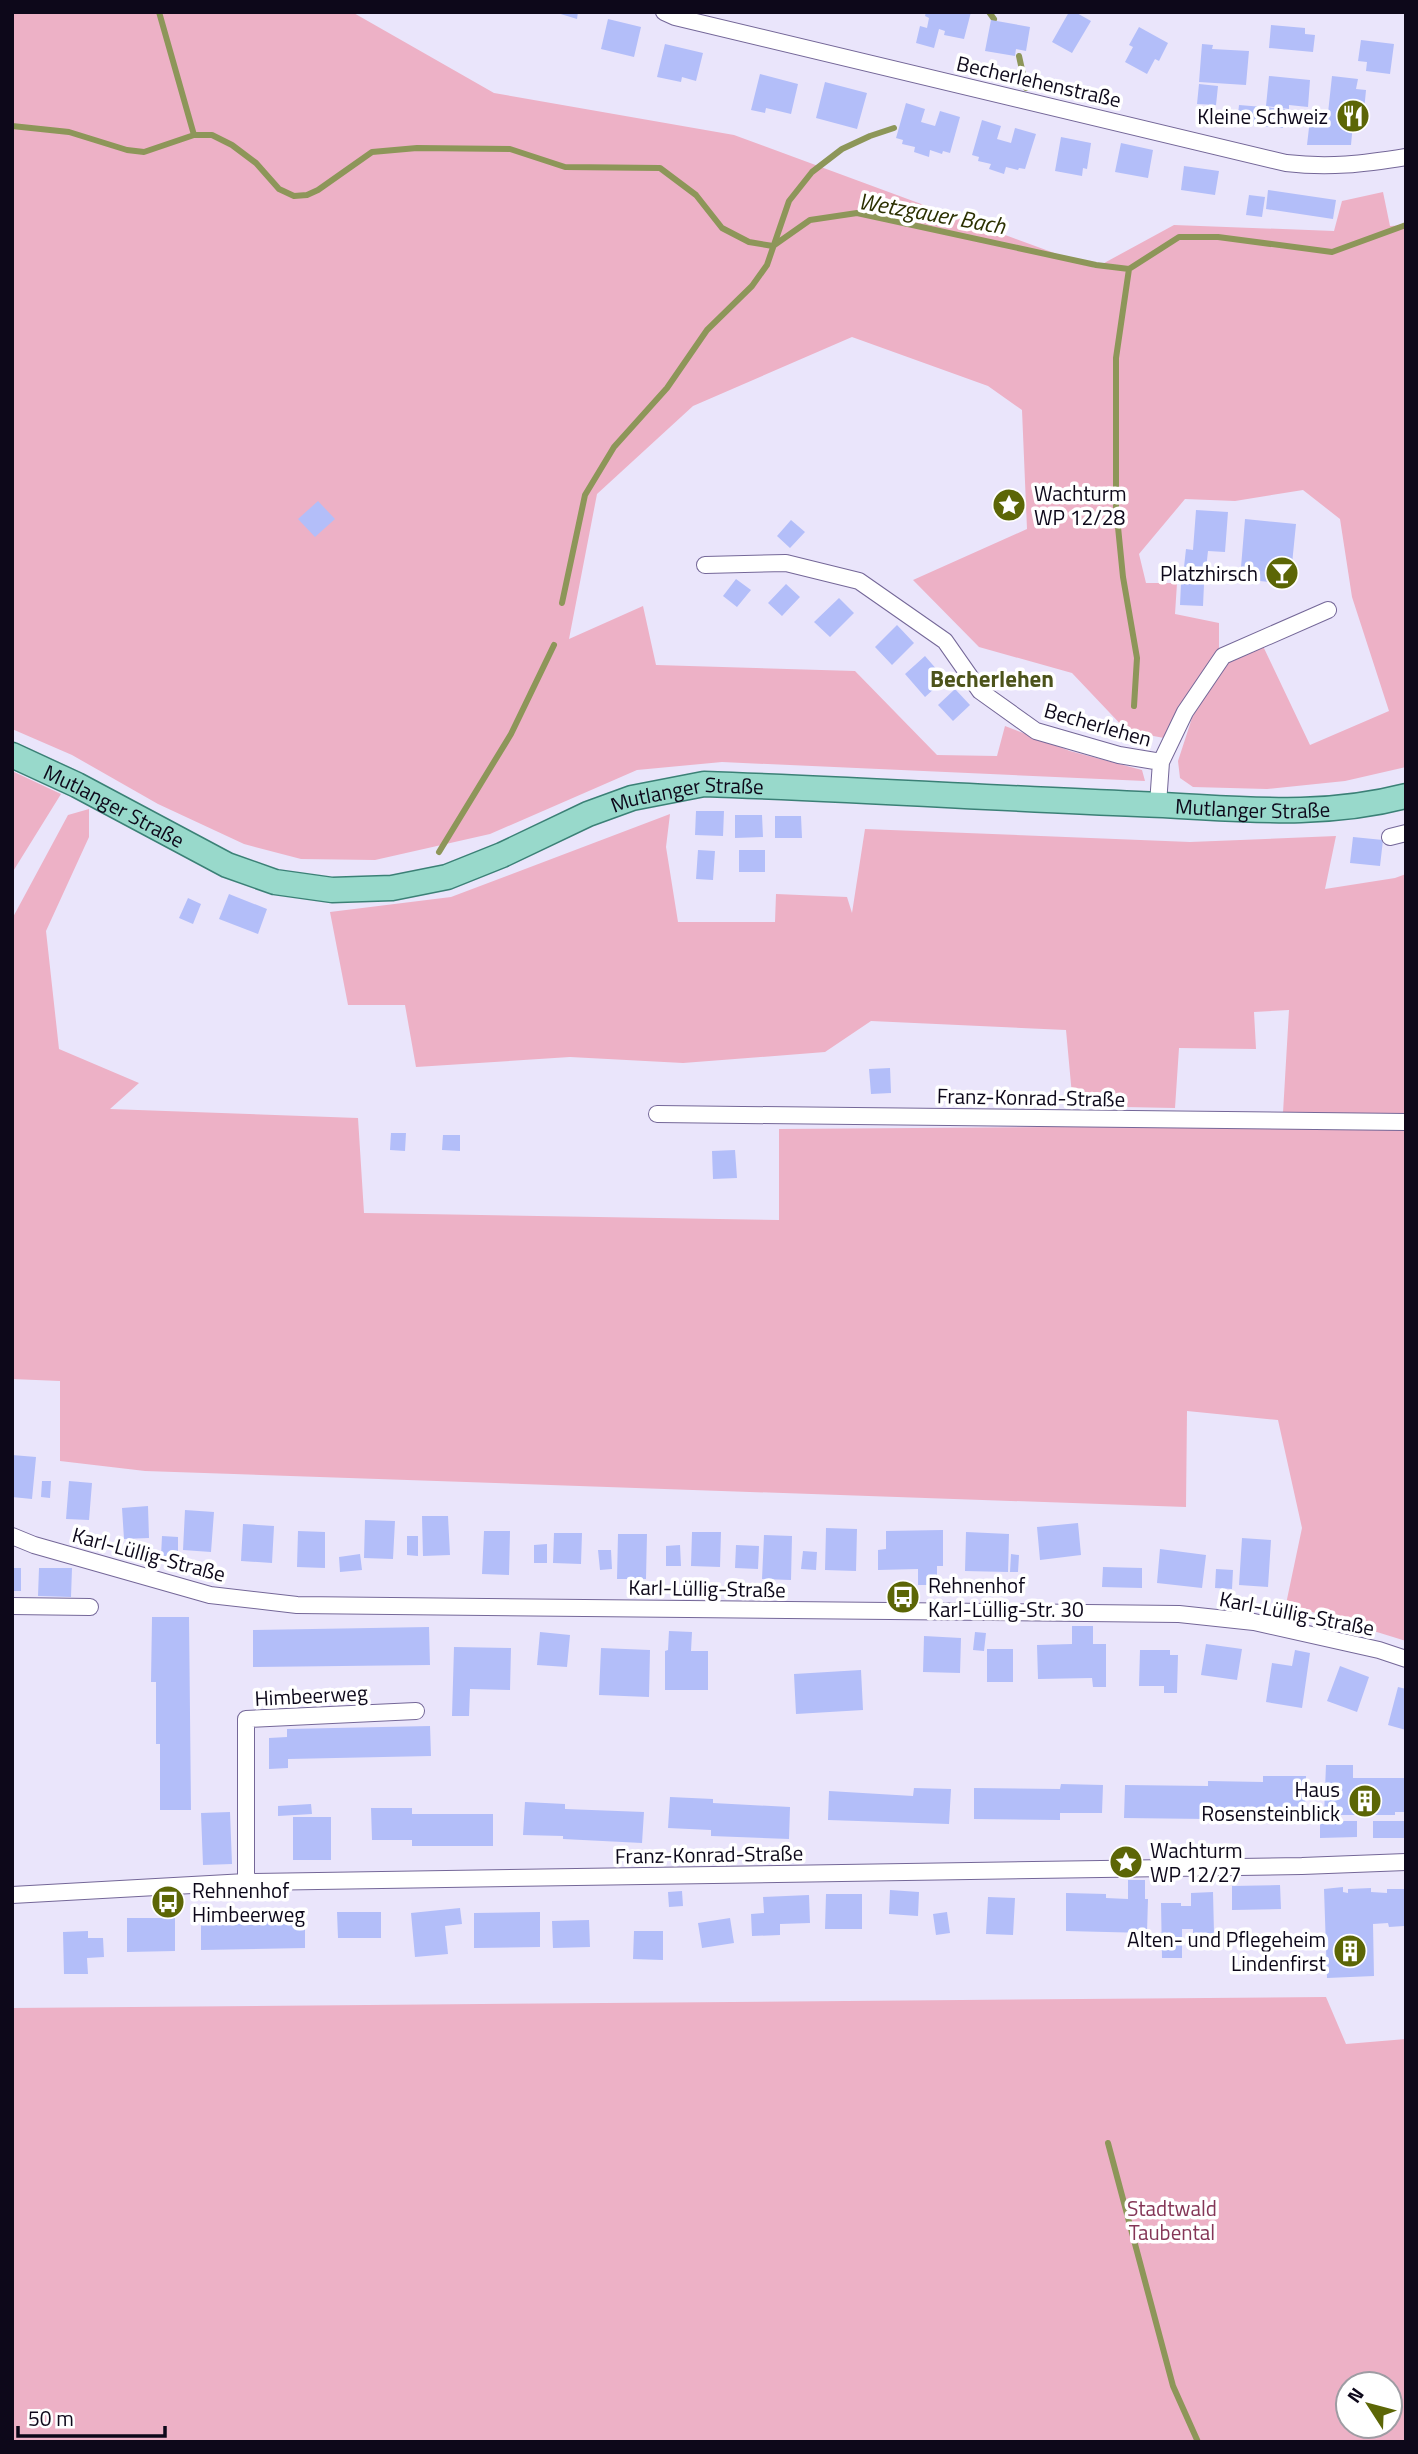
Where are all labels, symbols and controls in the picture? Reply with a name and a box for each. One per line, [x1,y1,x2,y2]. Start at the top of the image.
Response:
street label: Becherlehenstraße [954,47,1124,115]
restaurant icon: Kleine Schweiz [1334,97,1372,135]
place label: Kleine Schweiz [1197,100,1328,132]
water label: Wetzgauer Bach [856,183,1009,243]
place label: Wachturm WP 12/28 [1034,477,1127,533]
place icon: Wachturm WP 12/28 [990,486,1028,524]
bar icon: Platzhirsch [1263,554,1301,592]
place label: Platzhirsch [1160,557,1258,589]
district label: Becherlehen [930,661,1054,696]
street label: Becherlehen [1040,693,1156,755]
street label: Mutlanger Straße [38,756,190,856]
street label: Mutlanger Straße [606,768,764,821]
street label: Mutlanger Straße [1174,790,1331,826]
street label: Franz-Konrad-Straße [937,1079,1125,1115]
street label: Karl-Lüllig-Straße [69,1518,229,1590]
place label: Rehnenhof Karl-Lüllig-Str. 30 [928,1569,1084,1625]
street label: Karl-Lüllig-Straße [628,1571,786,1605]
bus stop icon: Rehnenhof Karl-Lüllig-Str. 30 [884,1578,922,1616]
street label: Karl-Lüllig-Straße [1217,1582,1377,1644]
street label: Himbeerweg [254,1676,369,1714]
place label: Haus Rosensteinblick [1201,1773,1340,1829]
building icon: Haus Rosensteinblick [1346,1782,1384,1820]
place label: Wachturm WP 12/27 [1150,1834,1243,1890]
street label: Franz-Konrad-Straße [615,1836,803,1872]
place icon: Wachturm WP 12/27 [1107,1843,1145,1881]
place label: Rehnenhof Himbeerweg [192,1874,305,1930]
bus stop icon: Rehnenhof Himbeerweg [149,1883,187,1921]
place label: Alten- und Pflegeheim Lindenfirst [1127,1923,1327,1979]
building icon: Alten- und Pflegeheim Lindenfirst [1331,1932,1369,1970]
park label: Stadtwald Taubental [1127,2192,1217,2248]
north arrow [1334,2370,1404,2440]
text: N [1339,2381,1370,2409]
scale bar [18,2394,164,2438]
text: 50 m [28,2402,74,2434]

